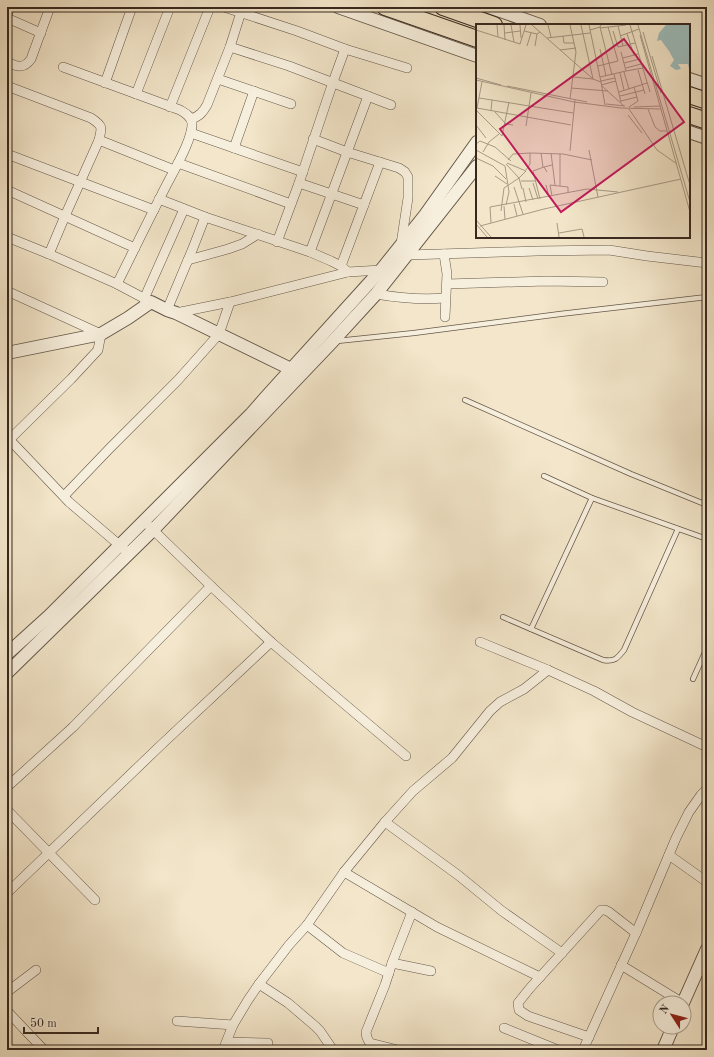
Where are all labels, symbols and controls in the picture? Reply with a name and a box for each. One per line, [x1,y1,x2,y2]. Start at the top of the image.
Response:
inset map [476,24,690,238]
north arrow [652,995,692,1035]
text: N [658,1003,672,1017]
scale bar [24,1009,98,1035]
text: 50 m [30,1017,57,1030]

